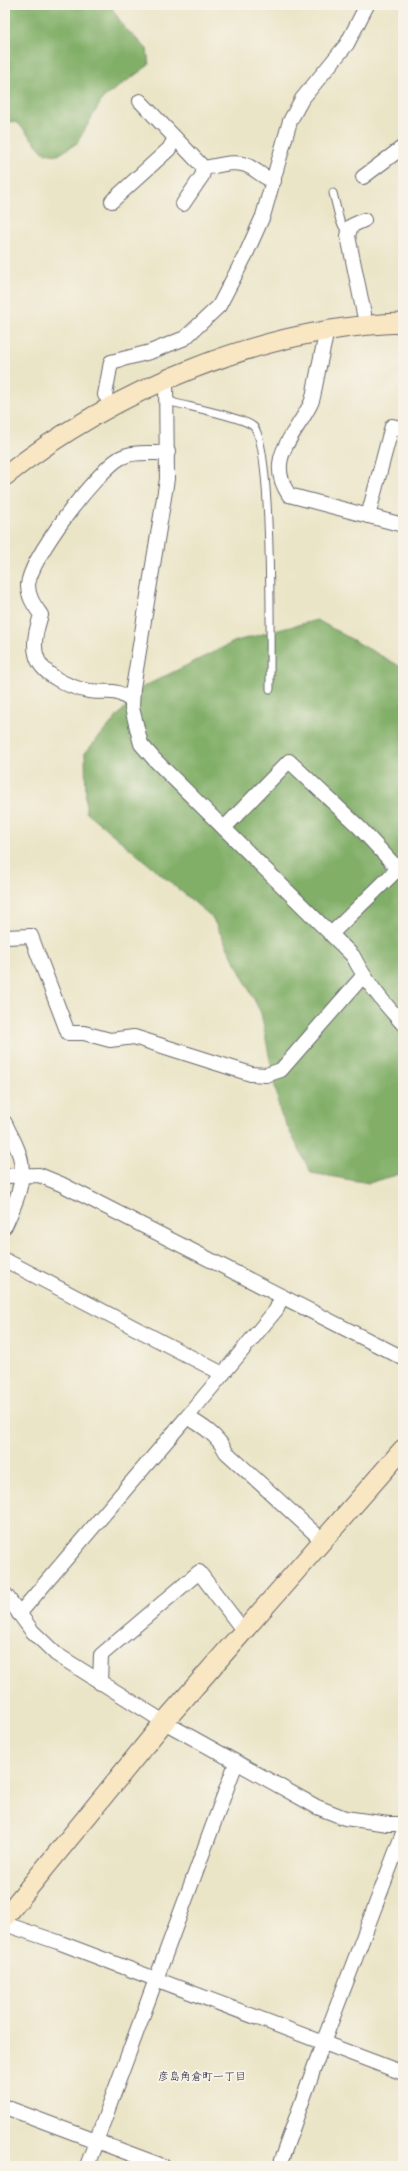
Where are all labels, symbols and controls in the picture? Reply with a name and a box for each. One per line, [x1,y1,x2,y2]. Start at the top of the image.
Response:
district label: 彦島角倉町一丁目 [158,2070,246,2083]

